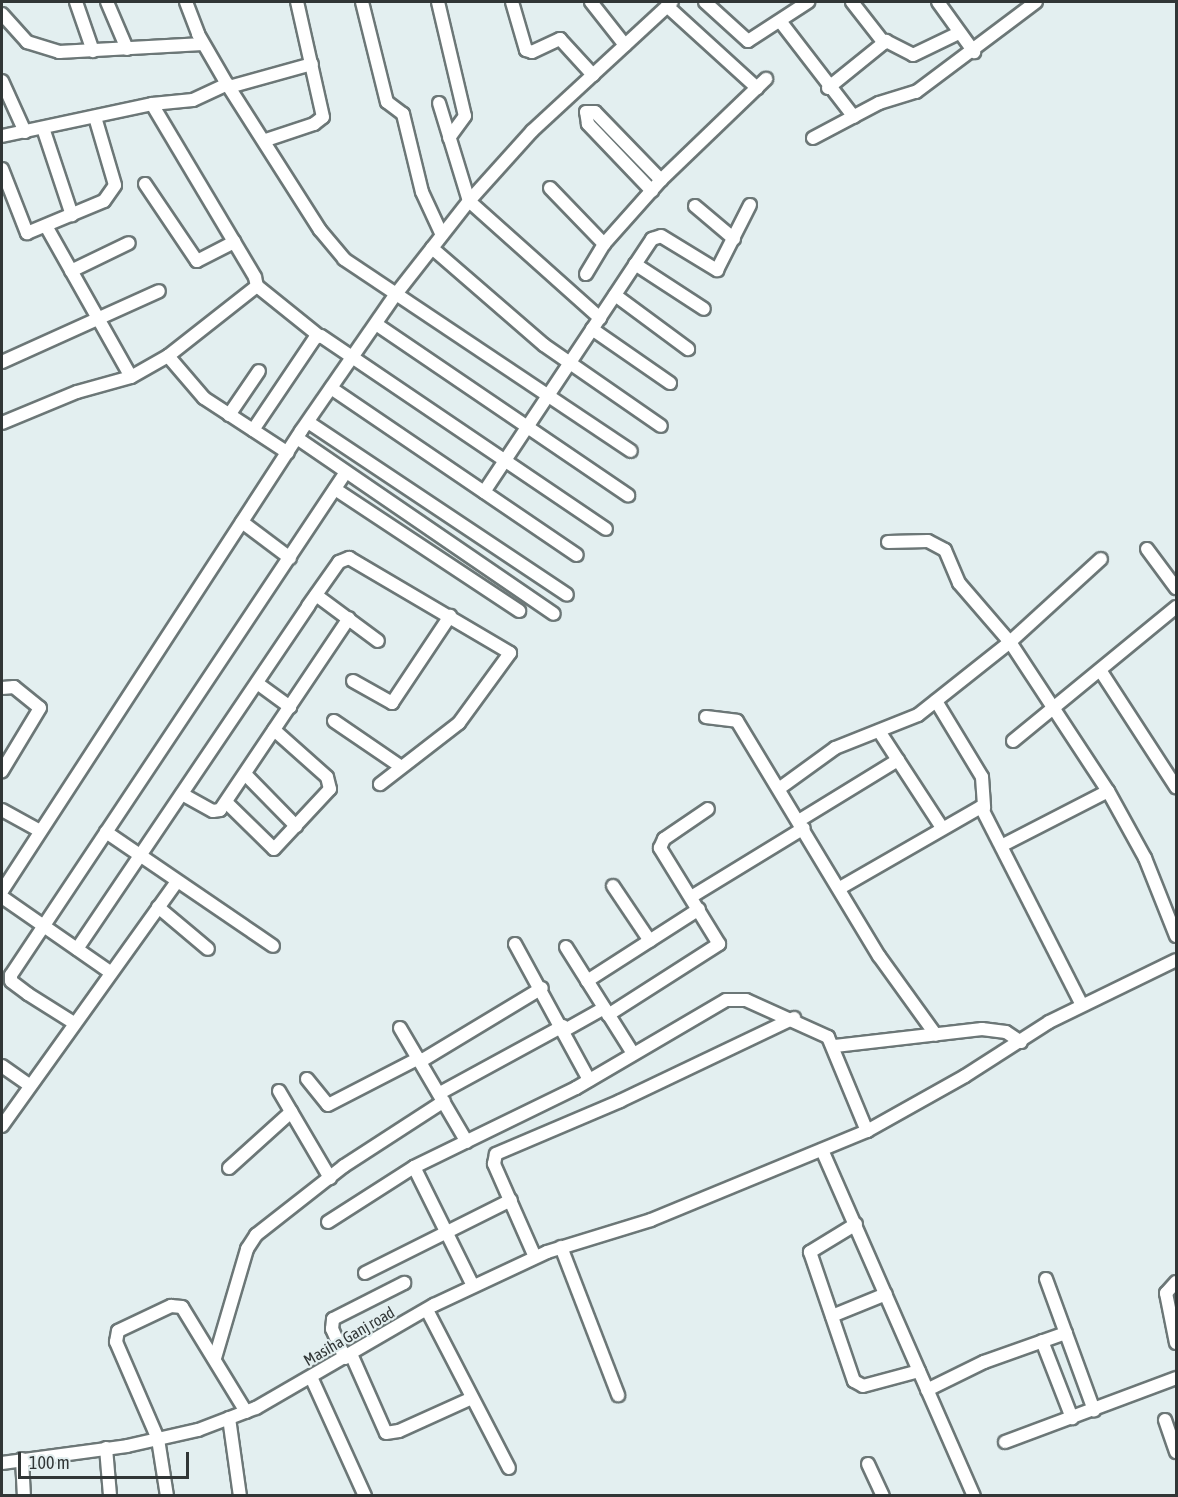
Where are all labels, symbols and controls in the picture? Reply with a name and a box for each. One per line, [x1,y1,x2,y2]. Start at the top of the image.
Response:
street label: Masiha Ganj road [300,1302,398,1370]
scale bar [21,1440,192,1478]
text: 100 m [29,1452,70,1473]

